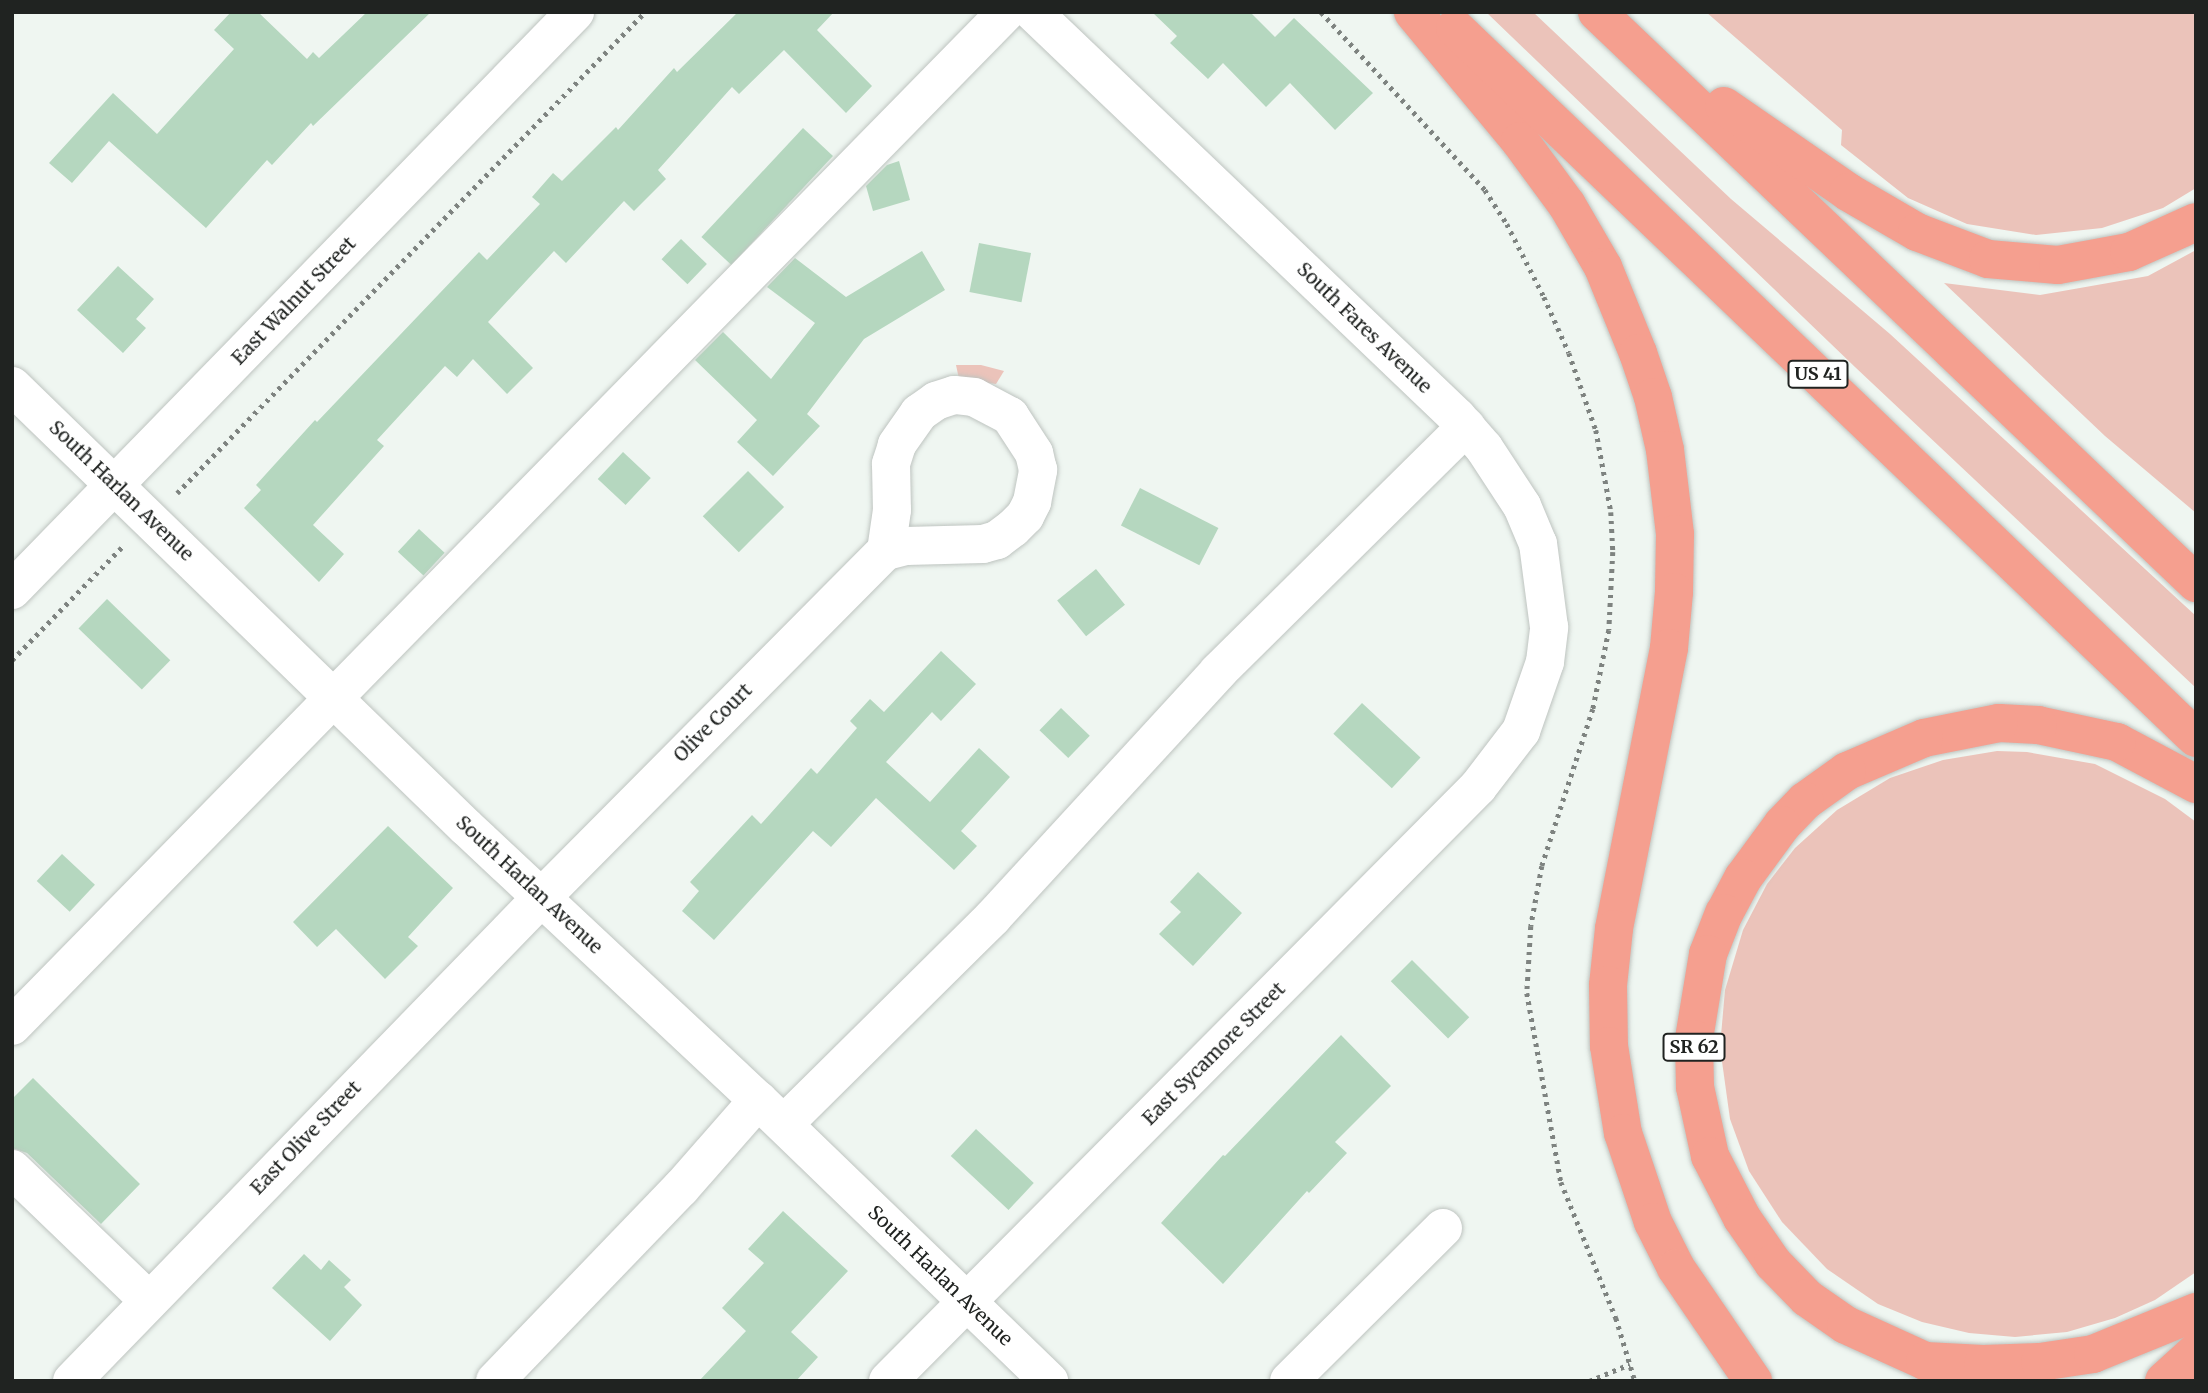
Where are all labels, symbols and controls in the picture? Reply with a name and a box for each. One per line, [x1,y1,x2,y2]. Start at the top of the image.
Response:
street label: East Walnut Street [227,232,361,370]
street label: South Fares Avenue [1292,258,1436,398]
road number: US 41 [1786,360,1850,388]
street label: South Harlan Avenue [44,416,198,566]
street label: Olive Court [669,679,757,767]
street label: South Harlan Avenue [451,811,607,959]
street label: East Sycamore Street [1138,978,1290,1130]
road number: SR 62 [1662,1032,1726,1062]
street label: East Olive Street [246,1077,366,1199]
street label: South Harlan Avenue [863,1201,1017,1351]

